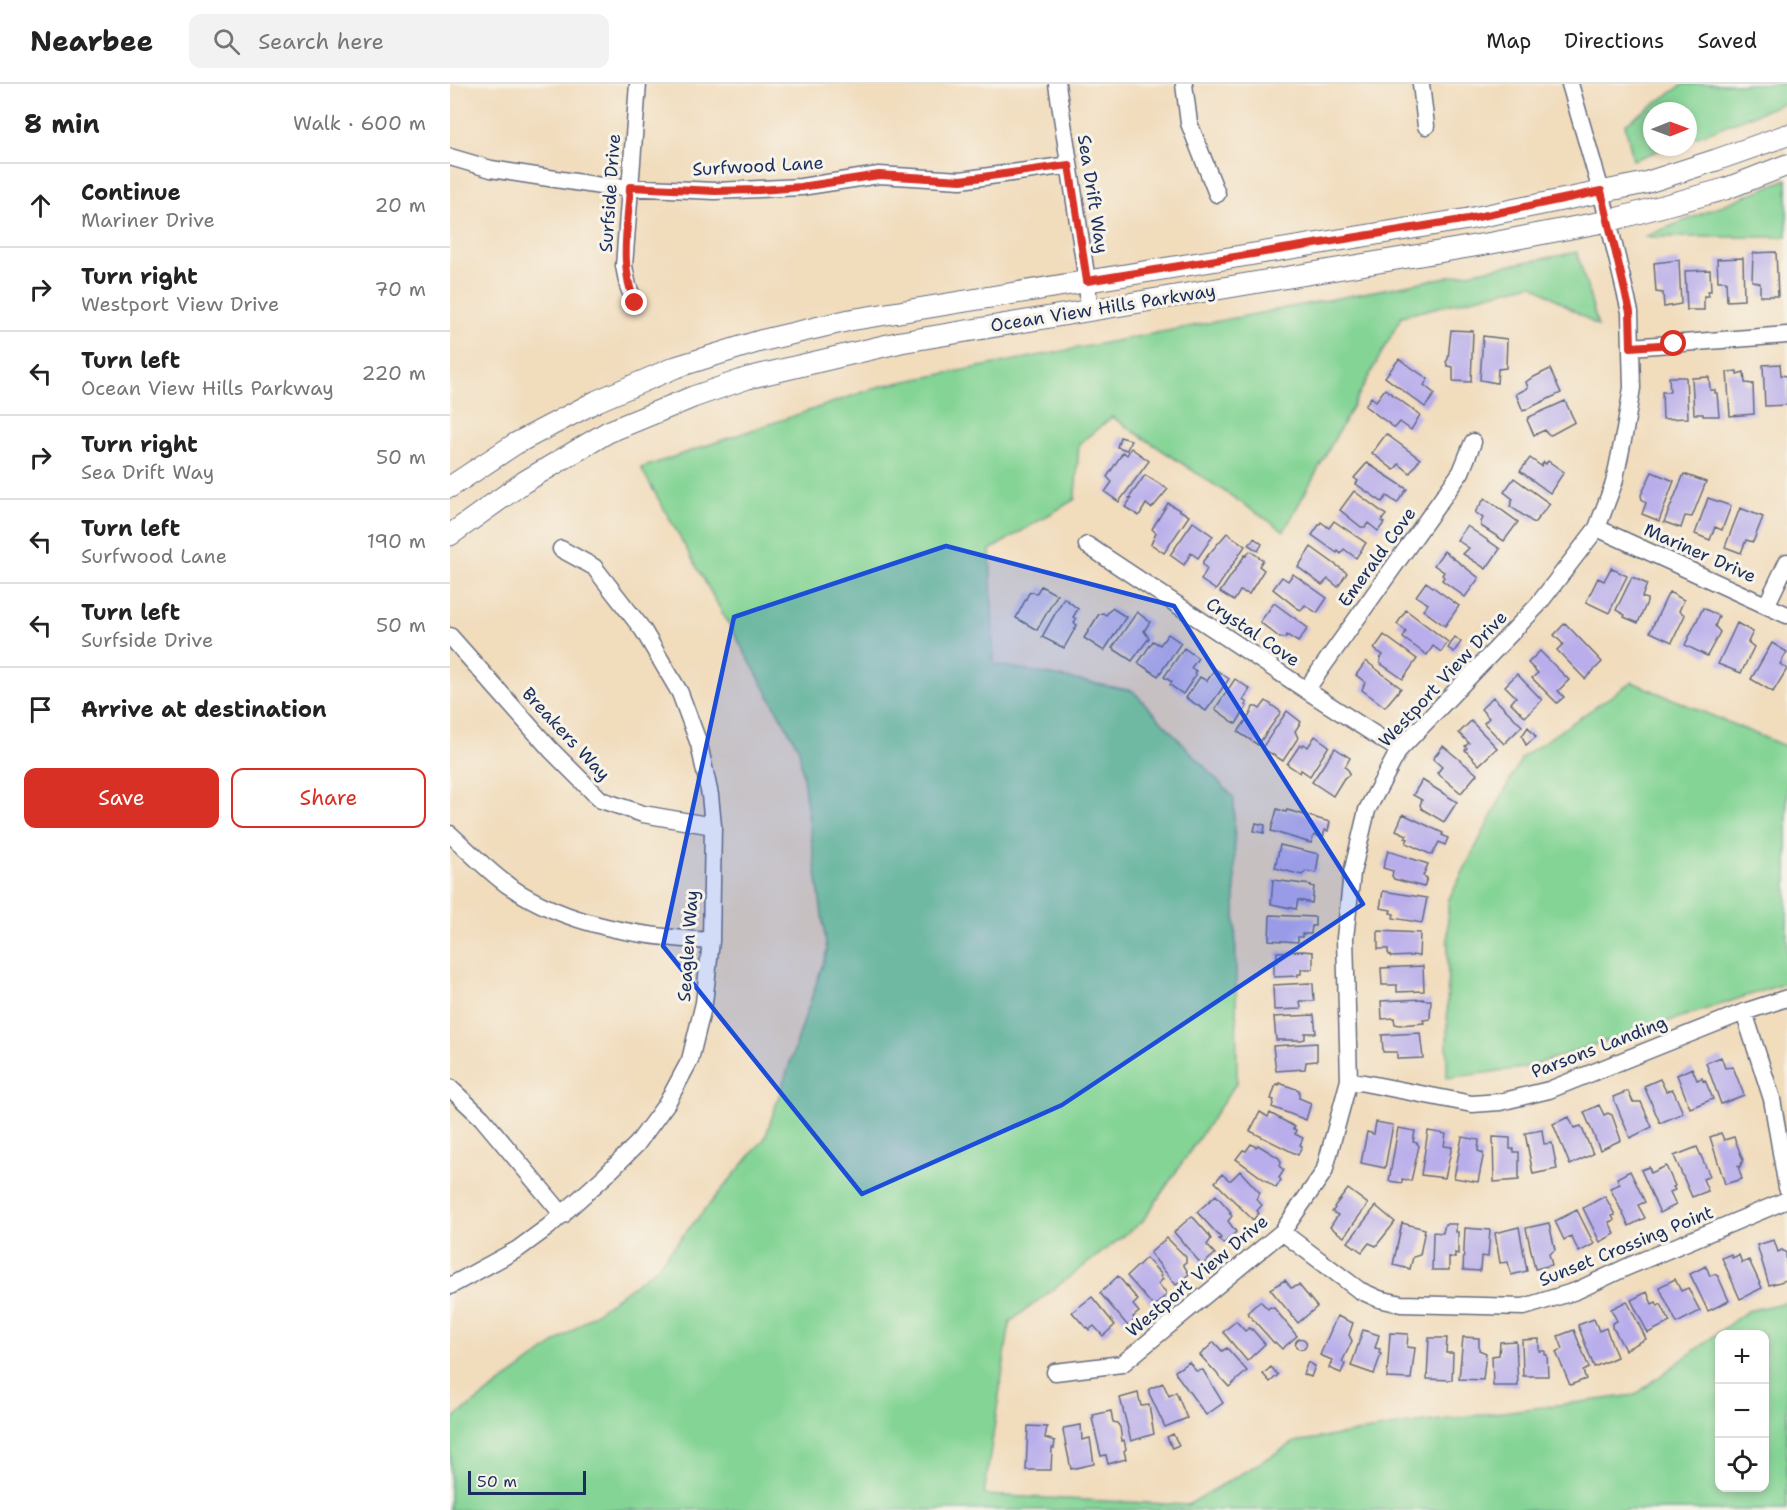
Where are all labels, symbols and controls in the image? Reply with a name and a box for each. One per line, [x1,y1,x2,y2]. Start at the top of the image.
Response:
search box [189,14,609,68]
text: Nearbee [30,22,153,60]
icon: search [210,25,243,58]
text: Search here [258,27,384,56]
text: Map [1486,27,1531,55]
text: Directions [1564,27,1664,55]
text: Saved [1697,27,1757,55]
north arrow [1643,102,1697,156]
text: 8 min [24,106,100,141]
text: Walk · 600 m [293,110,426,136]
street label: Surfside Drive [594,133,626,253]
street label: Sea Drift Way [1072,133,1114,255]
street label: Surfwood Lane [692,151,824,181]
text: Continue [81,178,181,207]
icon: ahead [24,189,57,222]
text: 20 m [375,192,426,218]
text: Mariner Drive [81,207,215,233]
text: Turn right [81,262,198,291]
icon: right [24,273,57,306]
text: 70 m [374,276,426,302]
street label: Ocean View Hills Parkway [989,278,1217,338]
route end [621,289,647,315]
text: Westport View Drive [81,291,279,317]
route start [1660,330,1686,356]
text: Turn left [81,346,180,375]
icon: left [24,357,57,390]
text: 220 m [362,360,426,386]
text: Ocean View Hills Parkway [81,375,334,401]
text: Turn right [81,430,198,459]
icon: right [24,441,57,474]
text: 50 m [376,444,426,470]
text: Sea Drift Way [81,459,214,485]
street label: Emerald Cove [1333,502,1421,612]
text: Turn left [81,514,180,543]
street label: Mariner Drive [1640,518,1760,588]
icon: left [24,525,57,558]
text: 190 m [367,528,426,554]
text: Surfwood Lane [81,543,227,569]
street label: Crystal Cove [1201,592,1305,672]
text: Turn left [81,598,180,627]
street label: Westport View Drive [1373,606,1513,752]
icon: left [24,609,57,642]
text: 50 m [376,612,426,638]
text: Surfside Drive [81,627,213,653]
street label: Breakers Way [517,682,615,786]
icon: arrive [24,693,57,726]
text: Arrive at destination [81,695,327,724]
button: Save [24,768,219,828]
button: Share [231,768,426,828]
street label: Seaglen Way [672,889,704,1003]
street label: Parsons Landing [1528,1010,1670,1084]
street label: Sunset Crossing Point [1535,1200,1717,1292]
street label: Westport View Drive [1121,1209,1273,1343]
map controls [1715,1330,1769,1492]
button: + [1715,1330,1769,1384]
button: − [1715,1384,1769,1438]
button: locate [1715,1438,1769,1492]
scale bar [468,1468,586,1496]
text: 50 m [477,1471,517,1492]

